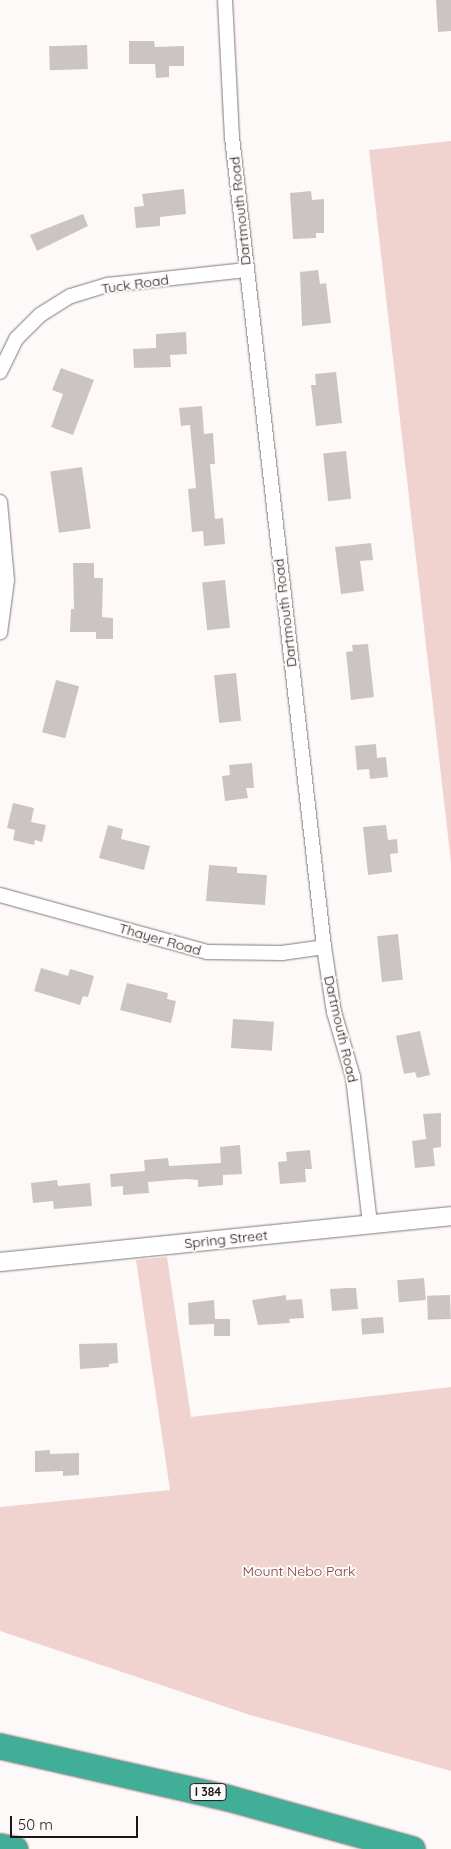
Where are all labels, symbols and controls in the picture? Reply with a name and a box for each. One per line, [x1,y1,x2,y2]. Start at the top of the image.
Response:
street label: Dartmouth Road [226,156,254,266]
street label: Tuck Road [100,271,170,297]
street label: Dartmouth Road [270,558,300,668]
street label: Thayer Road [117,919,203,959]
street label: Dartmouth Road [321,974,361,1084]
street label: Spring Street [184,1226,268,1252]
park label: Mount Nebo Park [242,1563,356,1579]
road number: I 384 [189,1782,227,1801]
scale bar [12,1806,140,1838]
text: 50 m [18,1815,53,1834]

